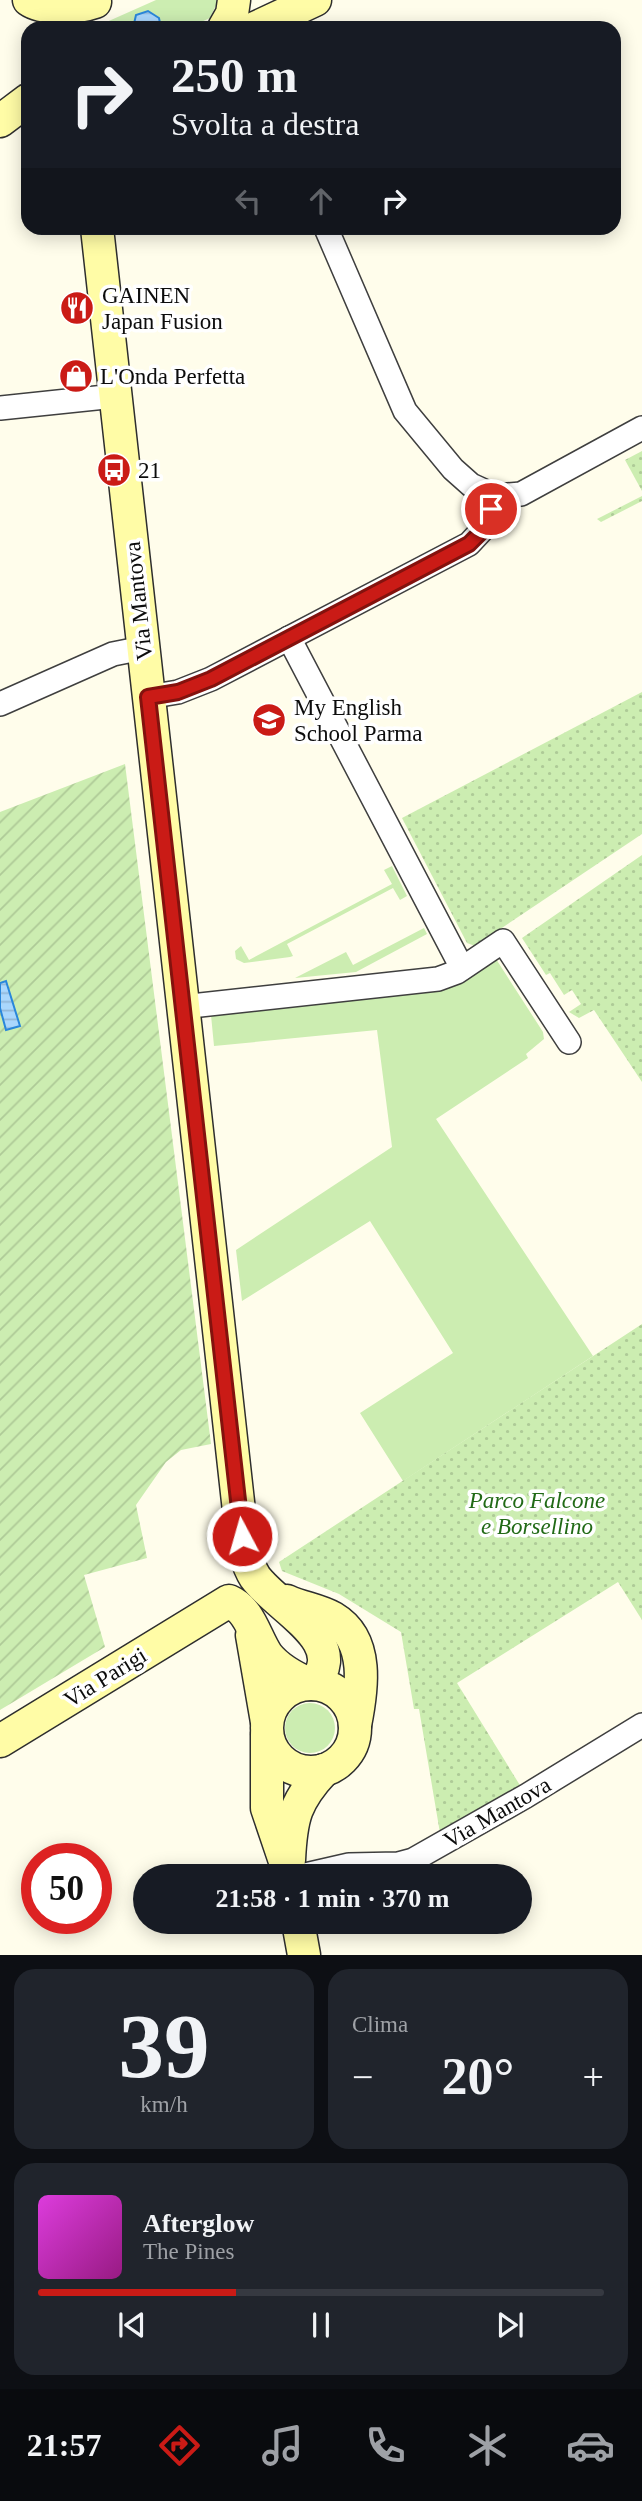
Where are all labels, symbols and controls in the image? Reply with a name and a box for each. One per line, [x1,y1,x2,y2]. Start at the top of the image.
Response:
text: 250 m [171,48,298,103]
icon: right [56,49,147,140]
text: Svolta a destra [171,106,359,142]
icon: left [229,182,267,220]
icon: ahead [302,182,340,220]
icon: right [375,182,413,220]
place label: GAINEN Japan Fusion [102,283,223,334]
restaurant icon: GAINEN Japan Fusion [58,289,96,327]
shop icon: L'Onda Perfetta [57,357,95,395]
place label: L'Onda Perfetta [100,364,245,389]
bus stop icon: 21 [95,451,133,489]
place label: 21 [138,458,161,483]
pin [461,479,521,539]
icon: arrive [472,490,510,528]
street label: Via Mantova [120,540,157,662]
place label: My English School Parma [294,695,422,746]
school or university icon: My English School Parma [250,701,288,739]
park label: Parco Falcone e Borsellino [468,1488,605,1539]
position arrow [205,1499,279,1573]
street label: Via Parigi [59,1642,151,1713]
street label: Via Mantova [439,1772,555,1853]
speed limit sign: 50 [21,1843,112,1934]
text: 21:58 · 1 min · 370 m [216,1884,450,1913]
text: 39 [119,1996,210,2097]
text: Clima [352,2012,408,2037]
text: 20° [442,2048,514,2105]
text: − [352,2056,373,2098]
text: + [583,2056,604,2098]
text: km/h [140,2092,188,2117]
text: Afterglow [143,2209,254,2238]
text: The Pines [143,2239,234,2264]
icon: previous [113,2306,151,2344]
icon: pause [302,2306,340,2344]
icon: next [491,2306,529,2344]
icon: directions [155,2421,204,2470]
icon: music [258,2421,307,2470]
icon: phone [361,2421,410,2470]
icon: climate [463,2421,512,2470]
icon: car [566,2421,615,2470]
text: 21:57 [27,2427,102,2463]

